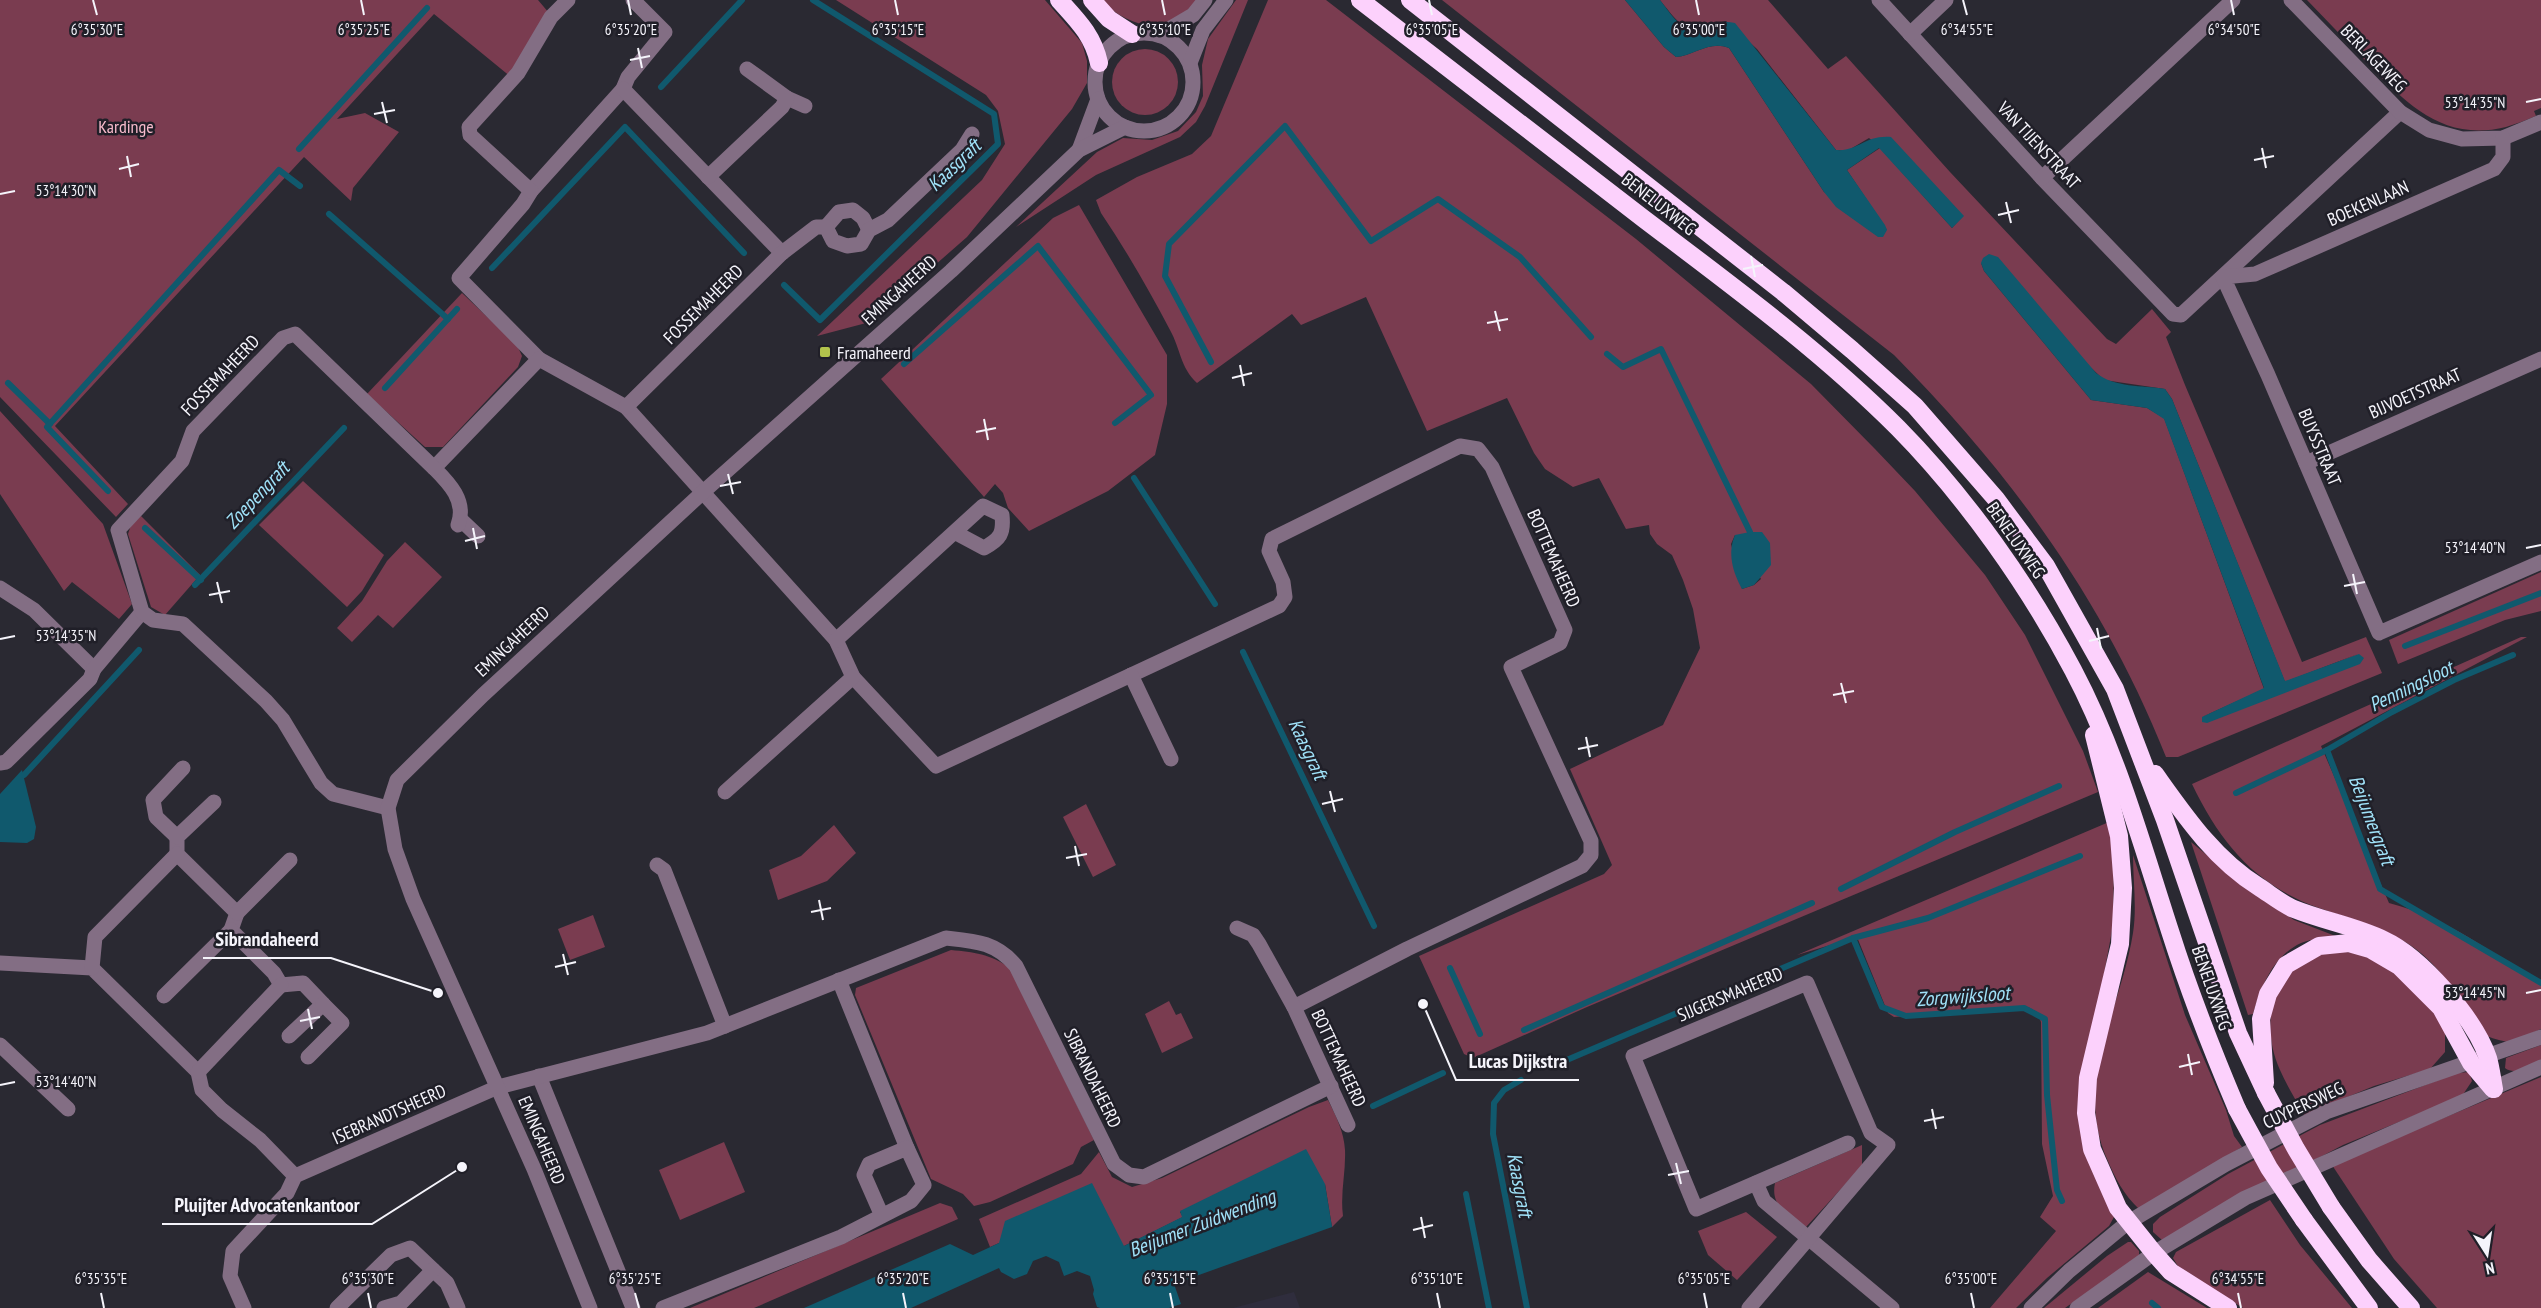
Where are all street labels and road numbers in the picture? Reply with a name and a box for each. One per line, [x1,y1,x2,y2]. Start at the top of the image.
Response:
street label: BERLAGEWEG [2336,19,2412,97]
street label: VAN TIJENSTRAAT [1992,96,2085,194]
street label: BENELUXWEG [1617,168,1701,240]
street label: BOEKENLAAN [2324,175,2412,231]
street label: EMINGAHEERD [857,250,941,330]
street label: FOSSEMAHEERD [658,259,748,349]
street label: FOSSEMAHEERD [176,330,264,420]
street label: BIJVOETSTRAAT [2365,362,2465,424]
street label: BUYSSTRAAT [2293,405,2347,489]
street label: BENELUXWEG [1981,497,2051,583]
street label: BOTTEMAHEERD [1522,505,1586,611]
street label: EMINGAHEERD [470,601,554,681]
street label: BENELUXWEG [2187,943,2237,1033]
street label: SIJGERSMAHEERD [1674,961,1786,1027]
street label: BOTTEMAHEERD [1306,1006,1372,1110]
street label: SIBRANDAHEERD [1059,1025,1127,1131]
street label: CUYPERSWEG [2259,1076,2347,1134]
street label: ISEBRANDTSHEERD [328,1079,450,1149]
street label: EMINGAHEERD [513,1092,571,1188]

